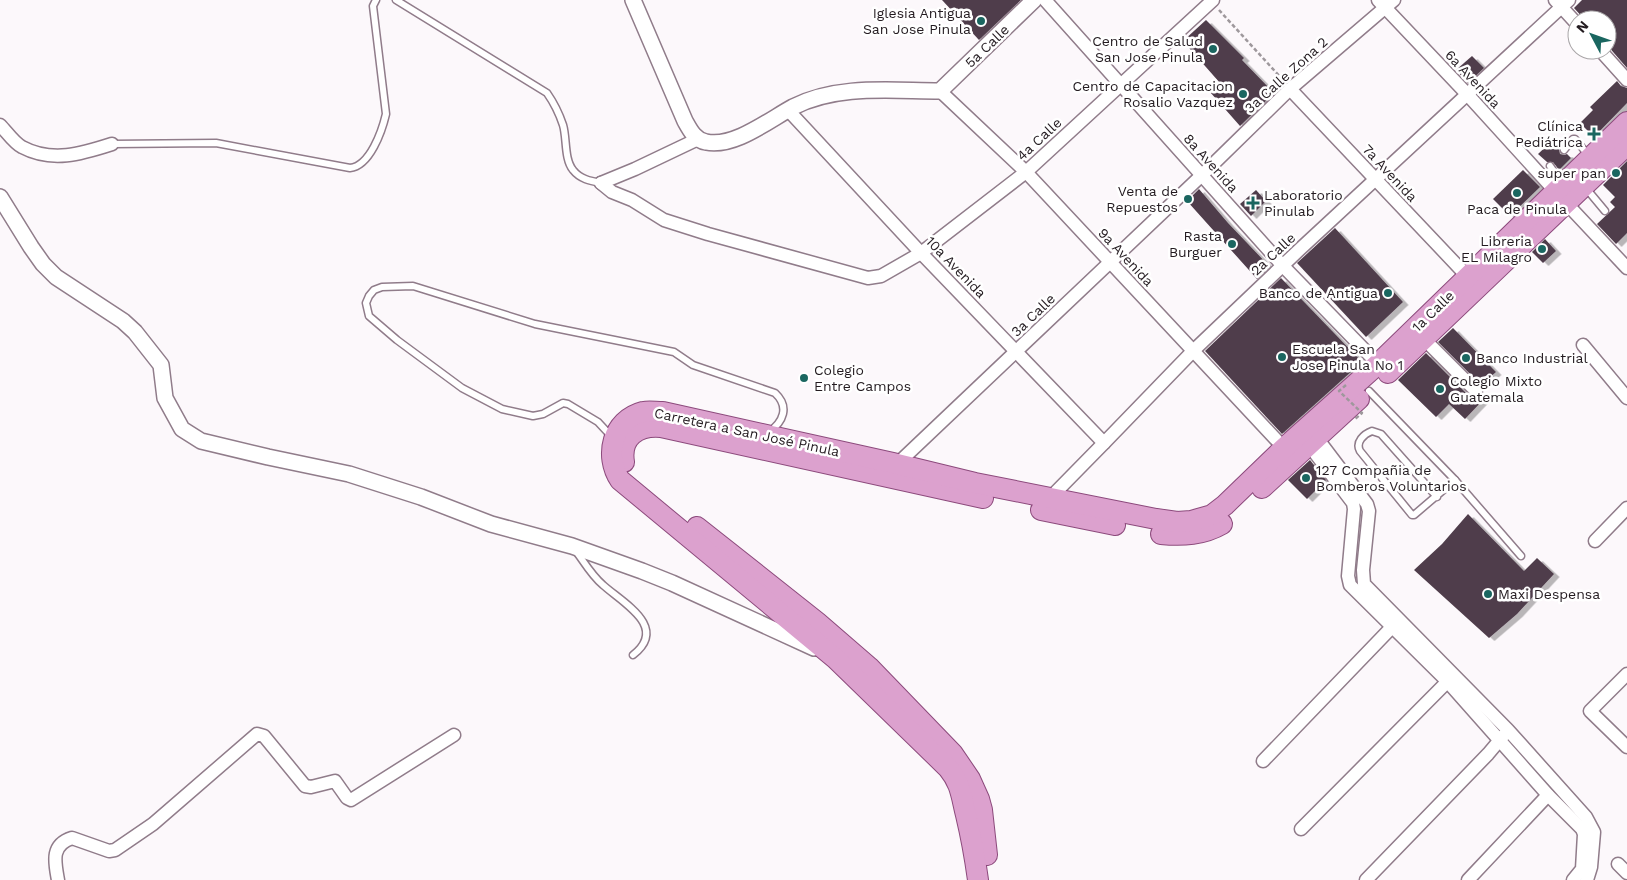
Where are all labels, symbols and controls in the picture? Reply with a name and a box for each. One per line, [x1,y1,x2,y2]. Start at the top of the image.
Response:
place label: Iglesia Antigua San Jose Pinula [863,5,971,37]
north arrow [1567,10,1617,60]
marker: Iglesia Antigua San Jose Pinula [975,15,987,27]
text: N [1573,17,1592,36]
street label: 5a Calle [962,21,1012,71]
place label: Centro de Salud San Jose Pinula [1092,33,1203,65]
street label: 3a Calle Zona 2 [1241,34,1331,116]
marker: Centro de Salud San Jose Pinula [1207,43,1219,55]
street label: 6a Avenida [1442,47,1504,111]
place label: Centro de Capacitacion Rosalio Vazquez [1072,78,1233,110]
marker: Centro de Capacitacion Rosalio Vazquez [1237,88,1249,100]
street label: 4a Calle [1013,114,1065,164]
place label: Clínica Pediátrica [1515,118,1583,150]
marker: Clínica Pediátrica [1587,127,1601,141]
street label: 8a Avenida [1180,130,1242,196]
street label: 7a Avenida [1359,141,1421,205]
place label: super pan [1538,165,1606,181]
marker: super pan [1610,167,1622,179]
place label: Venta de Repuestos [1106,183,1178,215]
place label: Laboratorio Pinulab [1264,187,1343,219]
marker: Paca de Pinula [1511,187,1523,199]
marker: Venta de Repuestos [1182,193,1194,205]
marker: Laboratorio Pinulab [1246,196,1260,210]
place label: Paca de Pinula [1467,201,1567,217]
street label: 9a Avenida [1095,225,1157,289]
place label: Rasta Burguer [1169,228,1222,260]
street label: 2a Calle [1248,229,1298,279]
street label: 10a Avenida [923,233,989,301]
place label: Libreria EL Milagro [1461,233,1532,265]
marker: Rasta Burguer [1226,238,1238,250]
marker: Libreria EL Milagro [1536,243,1548,255]
place label: Banco de Antigua [1259,285,1378,301]
marker: Banco de Antigua [1382,287,1394,299]
street label: 1a Calle [1409,287,1457,335]
street label: 3a Calle [1008,290,1058,340]
place label: Escuela San Jose Pinula No 1 [1292,341,1403,373]
place label: Banco Industrial [1476,350,1589,366]
marker: Escuela San Jose Pinula No 1 [1276,351,1288,363]
marker: Banco Industrial [1460,352,1472,364]
place label: Colegio Entre Campos [814,362,911,394]
marker: Colegio Entre Campos [798,372,810,384]
place label: Colegio Mixto Guatemala [1450,373,1542,405]
marker: Colegio Mixto Guatemala [1434,383,1446,395]
street label: Carretera a San José Pinula [653,405,841,459]
place label: 127 Compañia de Bomberos Voluntarios [1316,462,1467,494]
marker: 127 Compañia de Bomberos Voluntarios [1300,472,1312,484]
place label: Maxi Despensa [1498,586,1600,602]
marker: Maxi Despensa [1482,588,1494,600]

